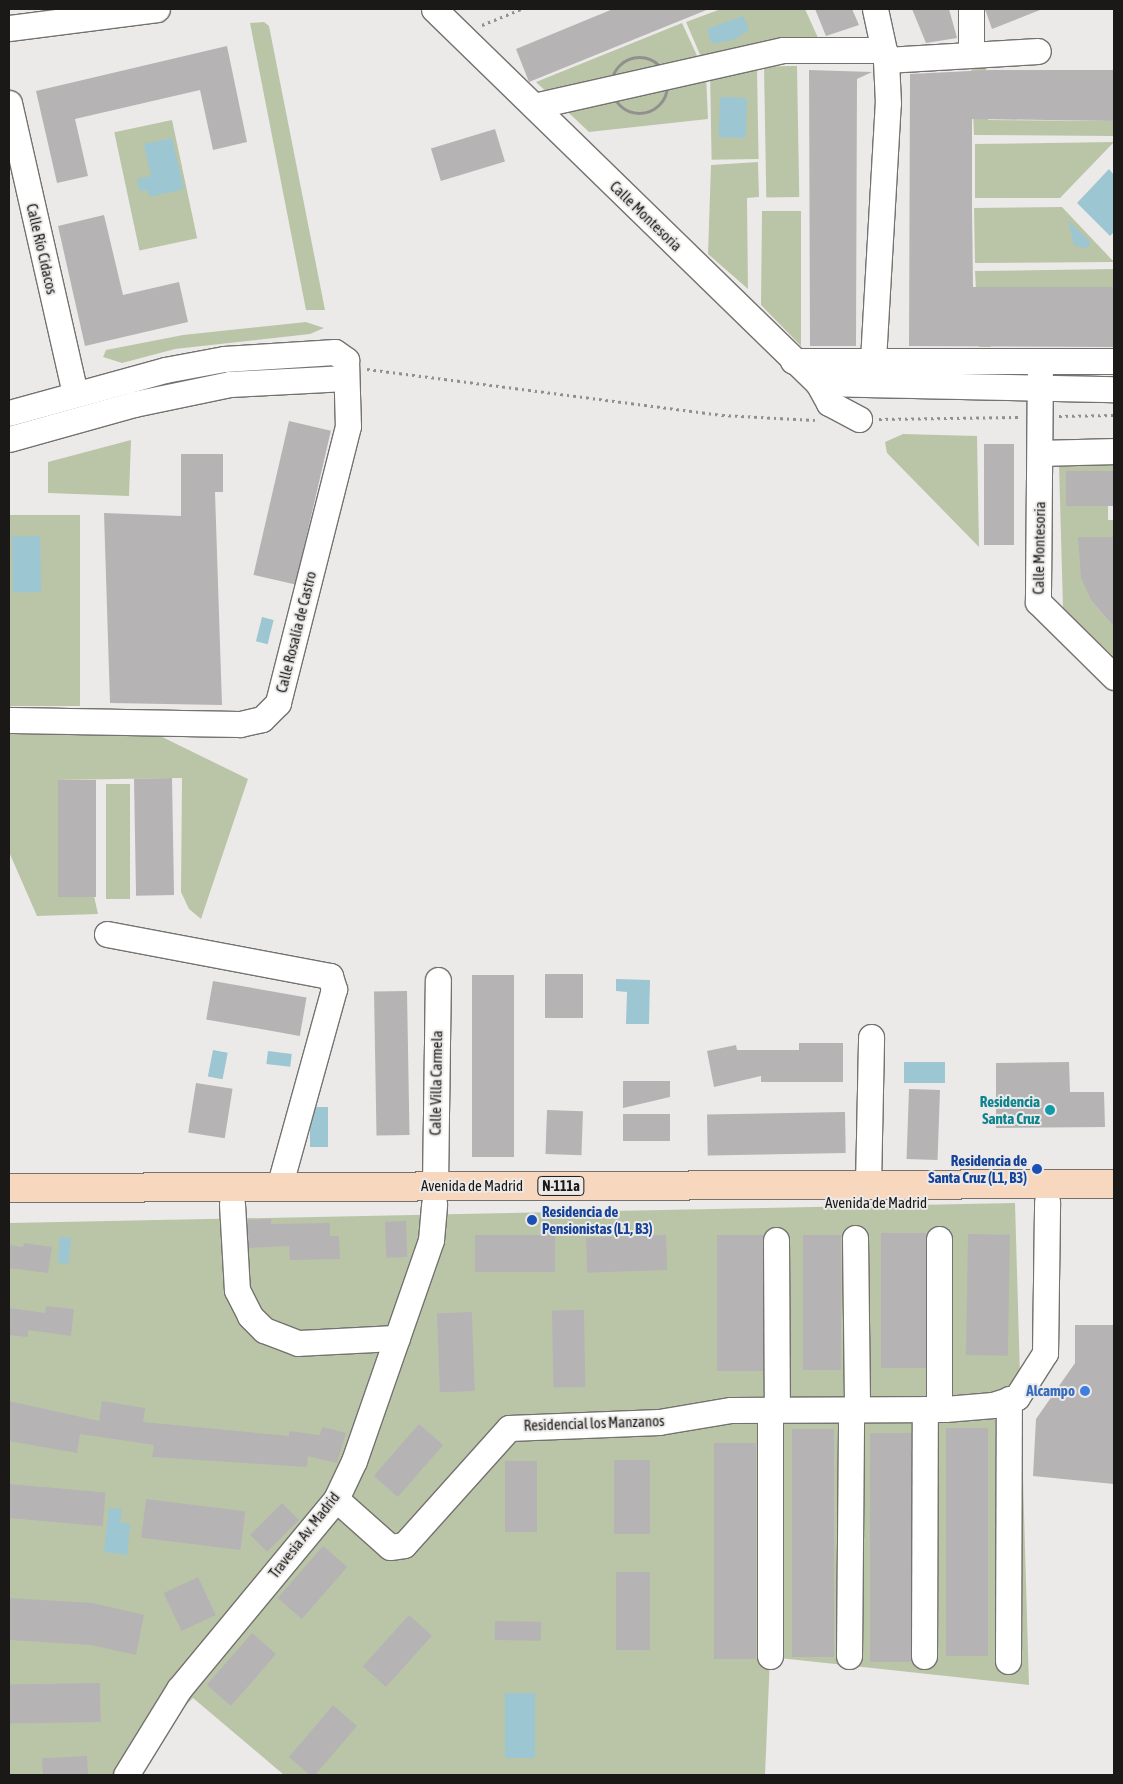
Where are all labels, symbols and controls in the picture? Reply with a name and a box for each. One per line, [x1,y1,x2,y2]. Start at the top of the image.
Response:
street label: Calle Montesoria [606,177,686,255]
street label: Calle Río Cidacos [23,202,61,296]
street label: Calle Montesoria [1029,501,1049,595]
street label: Calle Rosalía de Castro [272,569,320,695]
street label: Calle Villa Carmela [426,1030,446,1136]
place label: Residencia Santa Cruz [980,1092,1040,1127]
marker: Residencia Santa Cruz [1044,1104,1056,1116]
place label: Residencia de Santa Cruz (L1, B3) [928,1151,1027,1186]
marker: Residencia de Santa Cruz (L1, B3) [1031,1163,1043,1175]
road number: N-111a [537,1174,585,1198]
street label: Avenida de Madrid [421,1177,523,1195]
street label: Avenida de Madrid [825,1194,927,1212]
place label: Residencia de Pensionistas (L1, B3) [542,1202,653,1237]
marker: Residencia de Pensionistas (L1, B3) [526,1214,538,1226]
place label: Alcampo [1026,1382,1075,1400]
marker: Alcampo [1079,1385,1091,1397]
street label: Residencial los Manzanos [523,1412,665,1434]
street label: Travesia Av. Madrid [265,1488,343,1582]

